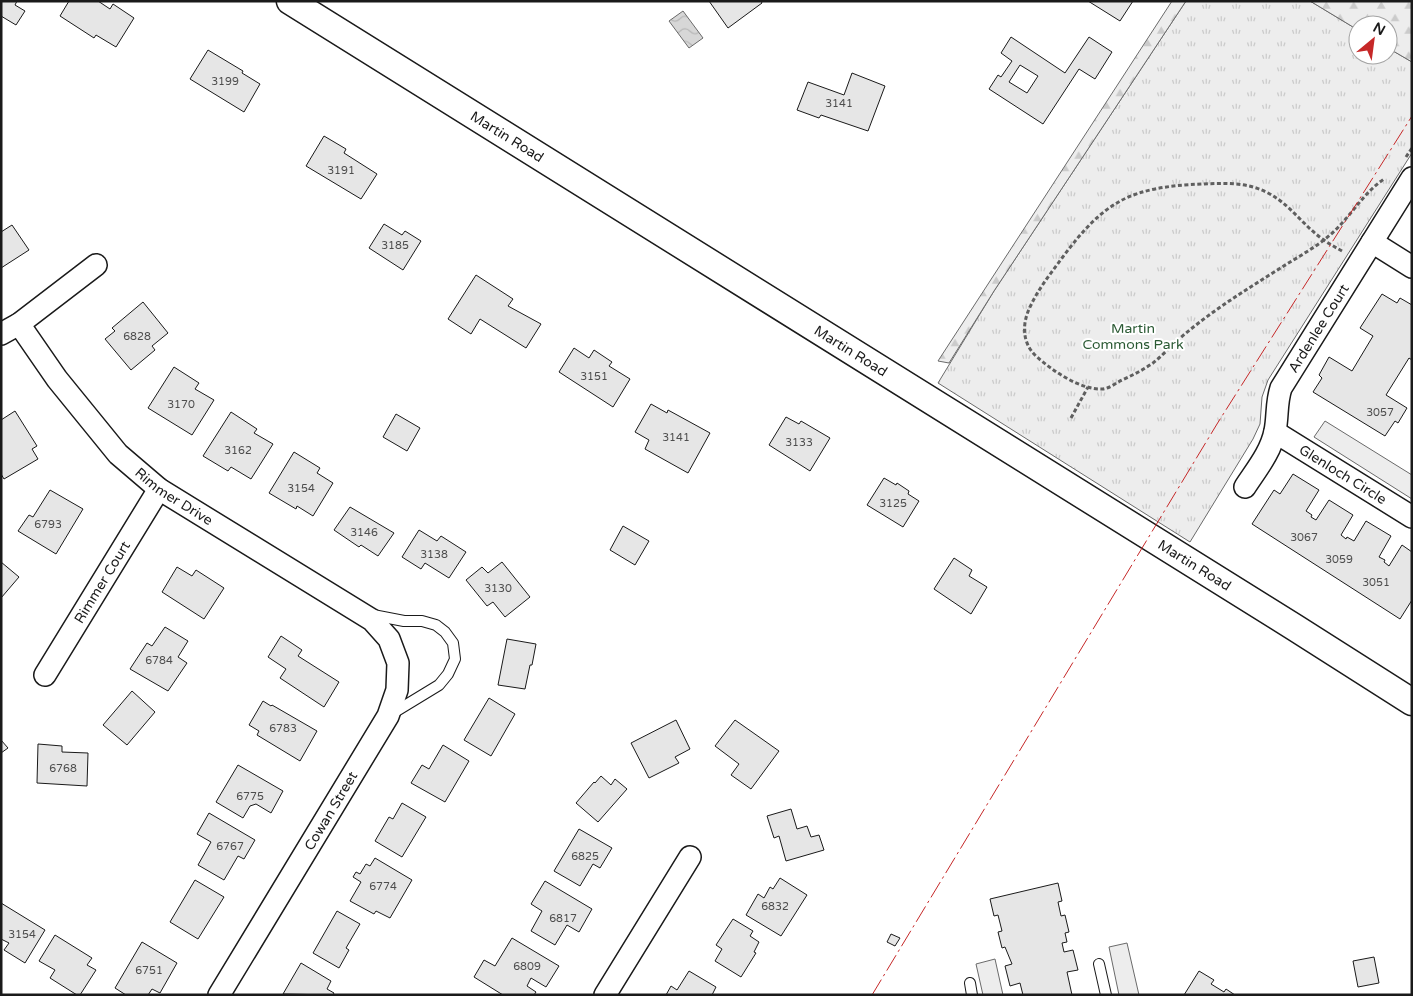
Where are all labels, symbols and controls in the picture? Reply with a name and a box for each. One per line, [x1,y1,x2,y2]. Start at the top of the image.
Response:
north arrow [1348,15,1398,65]
text: N [1370,19,1388,39]
house number: 3199 [211,75,239,88]
house number: 3141 [825,97,853,110]
street label: Martin Road [468,107,547,166]
house number: 3191 [327,164,355,177]
house number: 3185 [381,239,409,252]
street label: Ardenlee Court [1284,280,1353,376]
park label: Martin Commons Park [1082,320,1184,353]
street label: Martin Road [811,322,891,380]
house number: 6828 [123,330,151,343]
house number: 3151 [580,370,608,383]
house number: 3170 [167,398,195,411]
house number: 3057 [1366,406,1394,419]
house number: 3141 [662,431,690,444]
house number: 3133 [785,436,813,449]
street label: Glenloch Circle [1296,441,1390,508]
house number: 3162 [224,444,252,457]
street label: Rimmer Drive [132,464,216,529]
house number: 3154 [287,482,315,495]
house number: 3125 [879,497,907,510]
house number: 6793 [34,518,62,531]
house number: 3146 [350,526,378,539]
house number: 3067 [1290,531,1318,544]
street label: Martin Road [1155,536,1234,594]
street label: Rimmer Court [70,537,134,626]
house number: 3138 [420,548,448,561]
house number: 3059 [1325,553,1353,566]
house number: 3051 [1362,576,1390,589]
house number: 3130 [484,582,512,595]
house number: 6784 [145,654,173,667]
house number: 6783 [269,722,297,735]
house number: 6768 [49,762,77,775]
street label: Cowan Street [301,768,362,854]
house number: 6775 [236,790,264,803]
house number: 6767 [216,840,244,853]
house number: 6825 [571,850,599,863]
house number: 6774 [369,880,397,893]
house number: 6832 [761,900,789,913]
house number: 6817 [549,912,577,925]
house number: 3154 [8,928,36,941]
house number: 6809 [513,960,541,973]
house number: 6751 [135,964,163,977]

